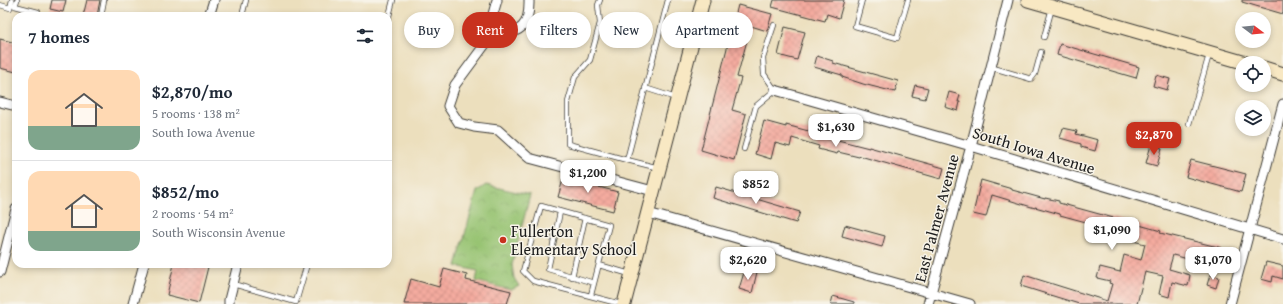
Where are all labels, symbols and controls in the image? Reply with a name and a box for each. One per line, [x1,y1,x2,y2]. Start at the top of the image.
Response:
chip: Buy [404,12,454,48]
chip: Rent [462,12,518,48]
chip: Filters [526,12,591,48]
chip: New [599,12,653,48]
chip: Apartment [661,12,753,48]
north arrow [1235,12,1271,48]
map controls [1235,12,1271,136]
text: 7 homes [28,24,90,49]
icon: filters [354,25,376,47]
button: locate [1235,56,1271,92]
text: $2,870/mo [152,79,233,104]
icon: home [60,86,108,134]
button: layers [1235,100,1271,136]
text: 5 rooms · 138 m² [152,104,240,123]
pin: $1,630 [803,114,869,148]
text: $1,630 [817,117,855,136]
street label: South Iowa Avenue [970,120,1098,180]
pin: $2,870 [1121,122,1187,156]
text: South Iowa Avenue [152,123,255,142]
text: $2,870 [1135,125,1173,144]
street label: East Palmer Avenue [907,151,965,285]
pin: $1,200 [555,160,621,194]
text: $1,200 [569,163,607,182]
pin: $852 [732,171,780,205]
text: $852 [743,174,769,193]
text: $852/mo [152,179,219,204]
icon: home [60,187,108,235]
text: 2 rooms · 54 m² [152,204,234,223]
pin: $1,090 [1079,217,1145,251]
place label: Fullerton Elementary School [511,219,637,261]
text: $1,090 [1093,220,1131,239]
text: South Wisconsin Avenue [152,223,285,242]
marker: Fullerton Elementary School [498,235,508,245]
pin: $2,620 [715,247,781,281]
pin: $1,070 [1180,247,1246,281]
text: $2,620 [729,250,767,269]
text: $1,070 [1194,250,1232,269]

